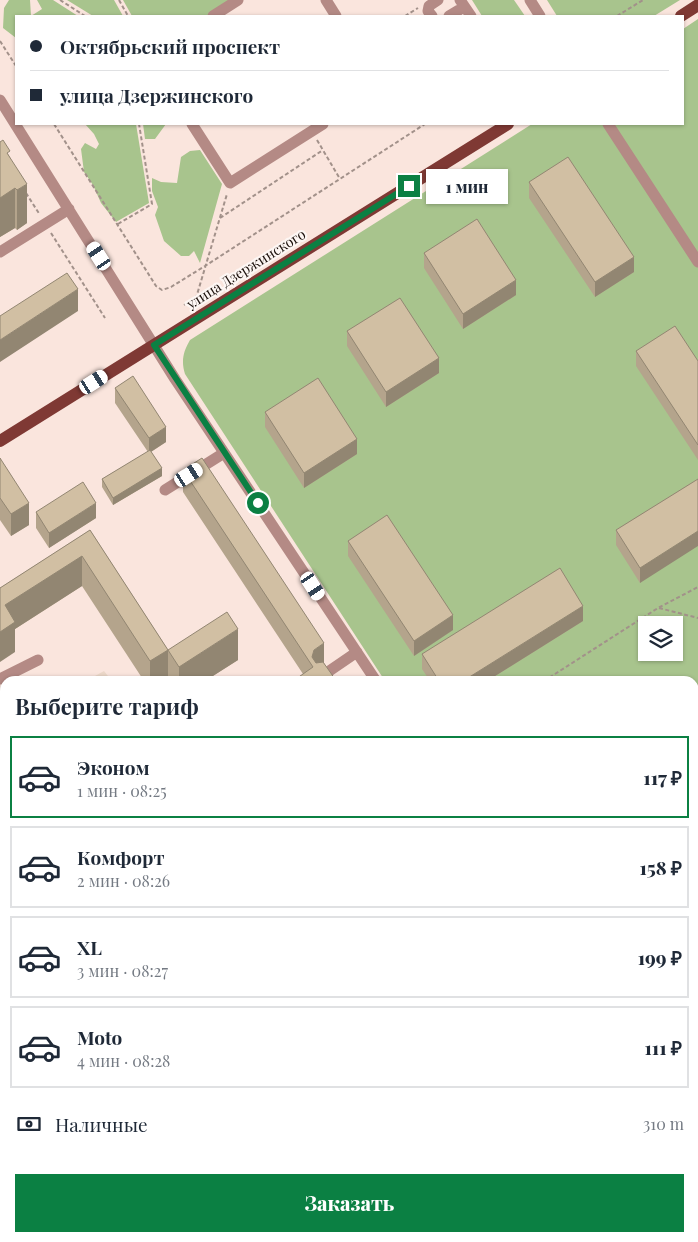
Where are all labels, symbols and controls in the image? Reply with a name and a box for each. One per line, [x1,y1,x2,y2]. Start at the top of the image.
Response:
text: Октябрьский проспект [60,33,280,59]
text: улица Дзержинского [60,82,253,108]
callout: 1 мин [426,168,509,204]
route end [398,175,420,197]
text: 1 мин [446,176,488,197]
street label: улица Дзержинского [182,224,309,314]
car [84,239,113,273]
car [77,368,110,396]
car [172,461,205,489]
route start [247,492,269,514]
car [298,569,327,603]
map controls [638,616,683,661]
button: layers [638,616,683,661]
text: Выберите тариф [15,691,199,721]
text: Эконом [77,754,150,780]
icon: car [17,755,62,800]
text: 117 ₽ [643,764,682,790]
text: 1 мин · 08:25 [77,780,167,801]
text: Комфорт [77,844,165,870]
icon: car [17,845,62,890]
text: 158 ₽ [640,854,682,880]
text: 2 мин · 08:26 [77,870,170,891]
text: XL [77,934,102,960]
icon: car [17,935,62,980]
text: 199 ₽ [638,944,682,970]
text: 3 мин · 08:27 [77,960,168,981]
text: Moto [77,1024,122,1050]
icon: car [17,1025,62,1070]
text: 111 ₽ [644,1034,682,1060]
text: 4 мин · 08:28 [77,1050,170,1071]
icon: cash [15,1110,43,1138]
text: Наличные [55,1111,148,1137]
text: 310 m [643,1113,684,1134]
button: Заказать [15,1174,684,1232]

